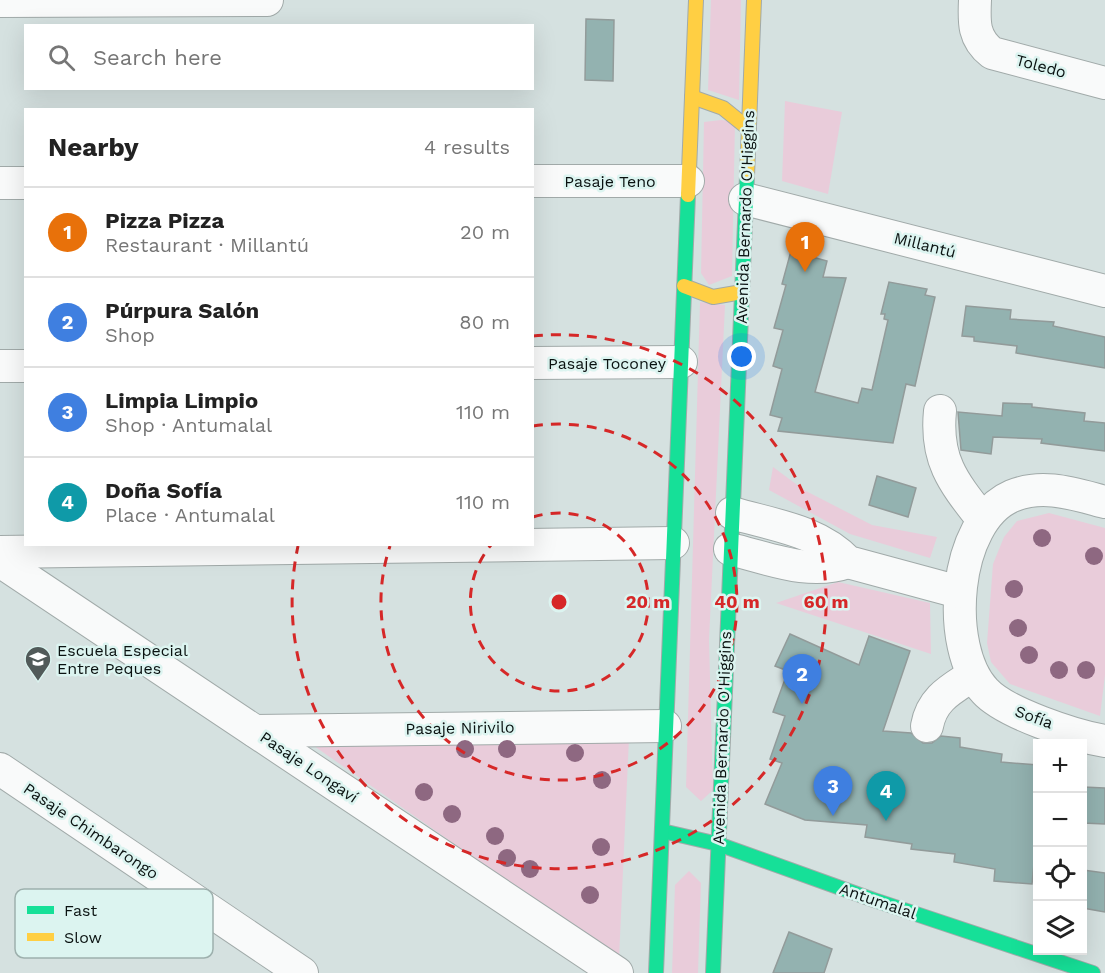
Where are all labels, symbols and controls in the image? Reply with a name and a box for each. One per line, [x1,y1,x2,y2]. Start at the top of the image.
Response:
search box [24,24,534,90]
icon: search [45,41,78,74]
text: Search here [93,45,222,70]
street label: Toledo [1014,50,1068,82]
street label: Avenida Bernardo O'Higgins [732,110,758,324]
text: Nearby [48,132,139,162]
text: 4 results [424,135,510,159]
street label: Pasaje Teno [564,172,656,191]
text: Pizza Pizza [105,208,224,233]
text: 1 [63,220,72,244]
text: 20 m [460,220,510,244]
pin: 1 [786,222,824,272]
street label: Millantú [892,228,958,262]
text: Restaurant · Millantú [105,233,309,257]
text: Púrpura Salón [105,298,259,323]
text: 2 [62,310,73,334]
text: 80 m [459,310,510,334]
text: Shop [105,323,155,347]
your location [727,342,756,371]
street label: Pasaje Toconey [548,354,667,373]
text: Limpia Limpio [105,388,258,413]
text: 3 [62,400,73,424]
text: 110 m [456,400,510,424]
text: Shop · Antumalal [105,413,272,437]
text: Doña Sofía [105,478,222,503]
text: 4 [61,490,74,514]
text: 110 m [456,490,510,514]
text: Place · Antumalal [105,503,275,527]
text: 20 m [626,591,670,612]
text: 40 m [714,591,760,612]
text: 60 m [804,591,848,612]
centre of rings [549,592,569,612]
street label: Avenida Bernardo O'Higgins [709,631,735,845]
place label: Escuela Especial Entre Peques [57,641,188,678]
school or university icon: Escuela Especial Entre Peques [23,644,53,682]
pin: 2 [782,654,822,704]
street label: Sofía [1012,701,1056,733]
street label: Pasaje Nirivilo [405,718,515,738]
street label: Pasaje Longaví [256,727,362,807]
map controls [1033,739,1087,955]
button: + [1033,739,1087,793]
pin: 3 [814,766,852,816]
pin: 4 [866,772,906,821]
street label: Pasaje Chimbarongo [20,779,162,883]
button: − [1033,793,1087,847]
button: locate [1033,847,1087,901]
street label: Antumalal [837,879,919,923]
legend [15,889,213,958]
text: Fast [64,901,97,920]
button: layers [1033,901,1087,955]
text: Slow [64,928,102,947]

